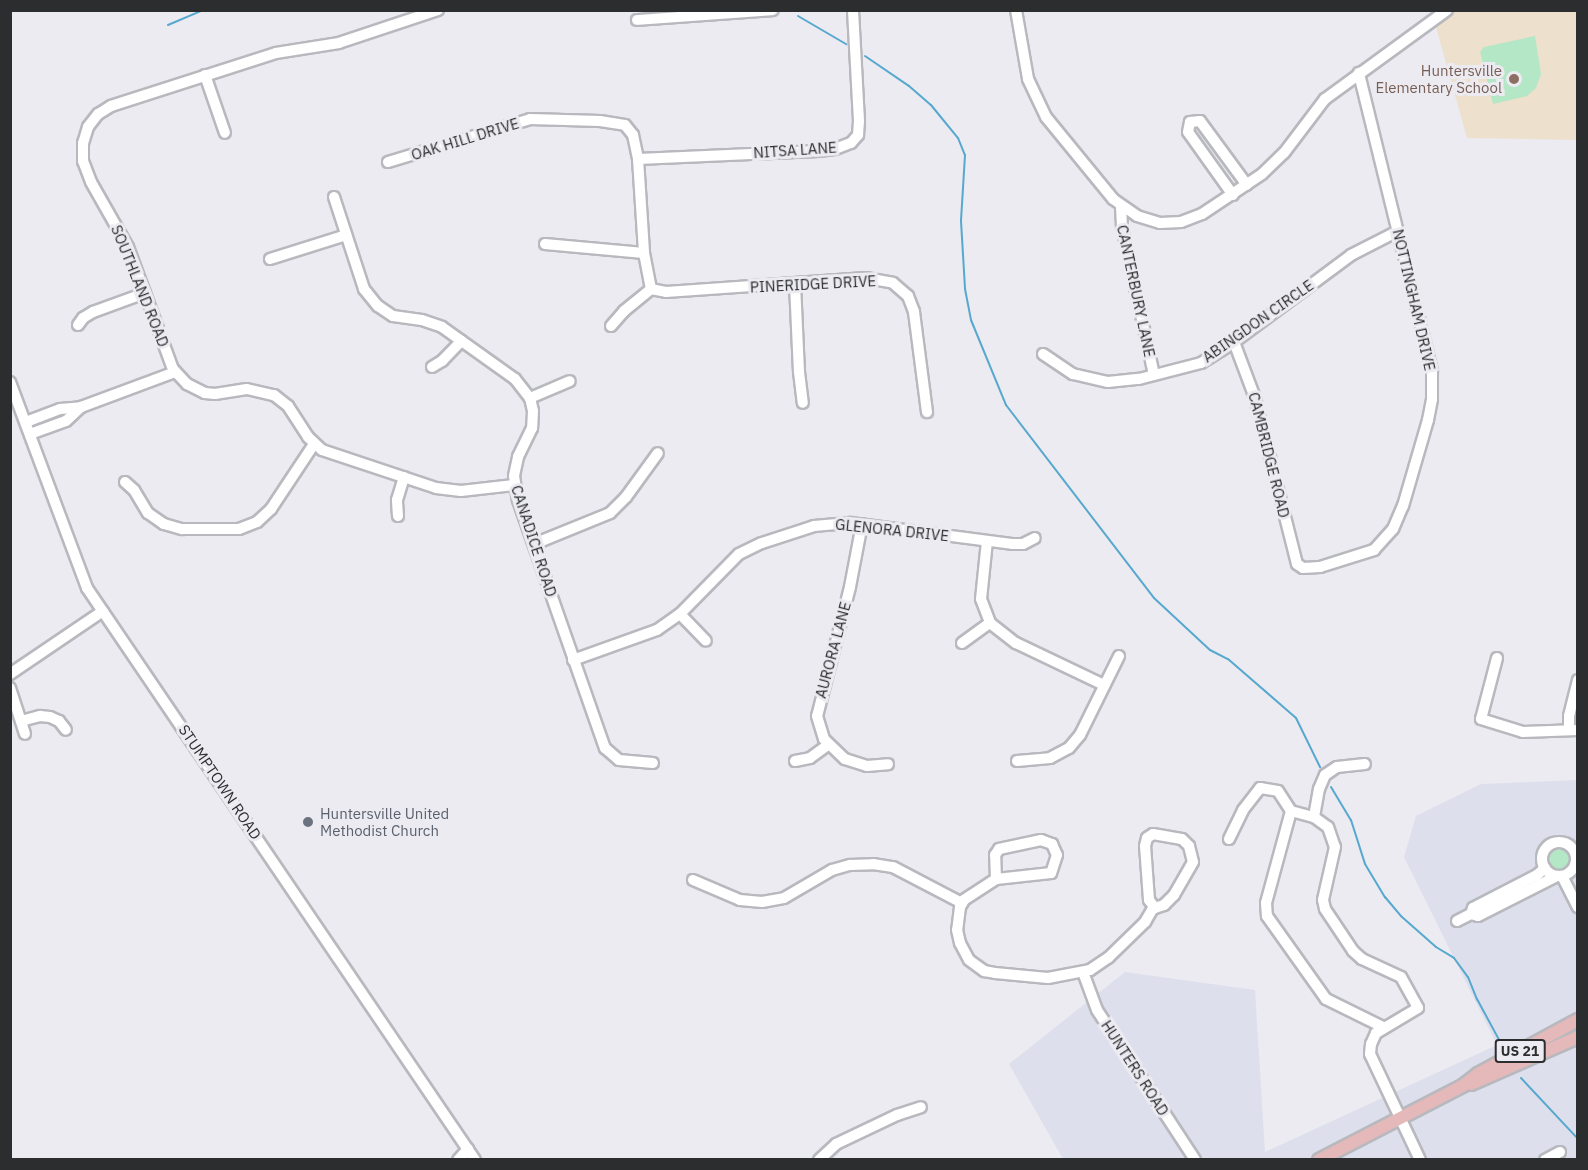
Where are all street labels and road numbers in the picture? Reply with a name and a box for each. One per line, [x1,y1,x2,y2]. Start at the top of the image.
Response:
street label: OAK HILL DRIVE [409,114,521,164]
street label: NITSA LANE [753,138,837,162]
street label: SOUTHLAND ROAD [107,222,173,350]
street label: CANTERBURY LANE [1113,223,1159,359]
street label: NOTTINGHAM DRIVE [1389,227,1439,373]
street label: PINERIDGE DRIVE [749,272,877,296]
street label: ABINGDON CIRCLE [1199,276,1317,366]
street label: CAMBRIDGE ROAD [1245,390,1293,520]
street label: CANADICE ROAD [507,483,561,599]
street label: GLENORA DRIVE [834,515,950,545]
street label: AURORA LANE [811,600,855,700]
street label: STUMPTOWN ROAD [175,721,265,843]
street label: HUNTERS ROAD [1097,1017,1173,1119]
road number: US 21 [1494,1040,1546,1062]

